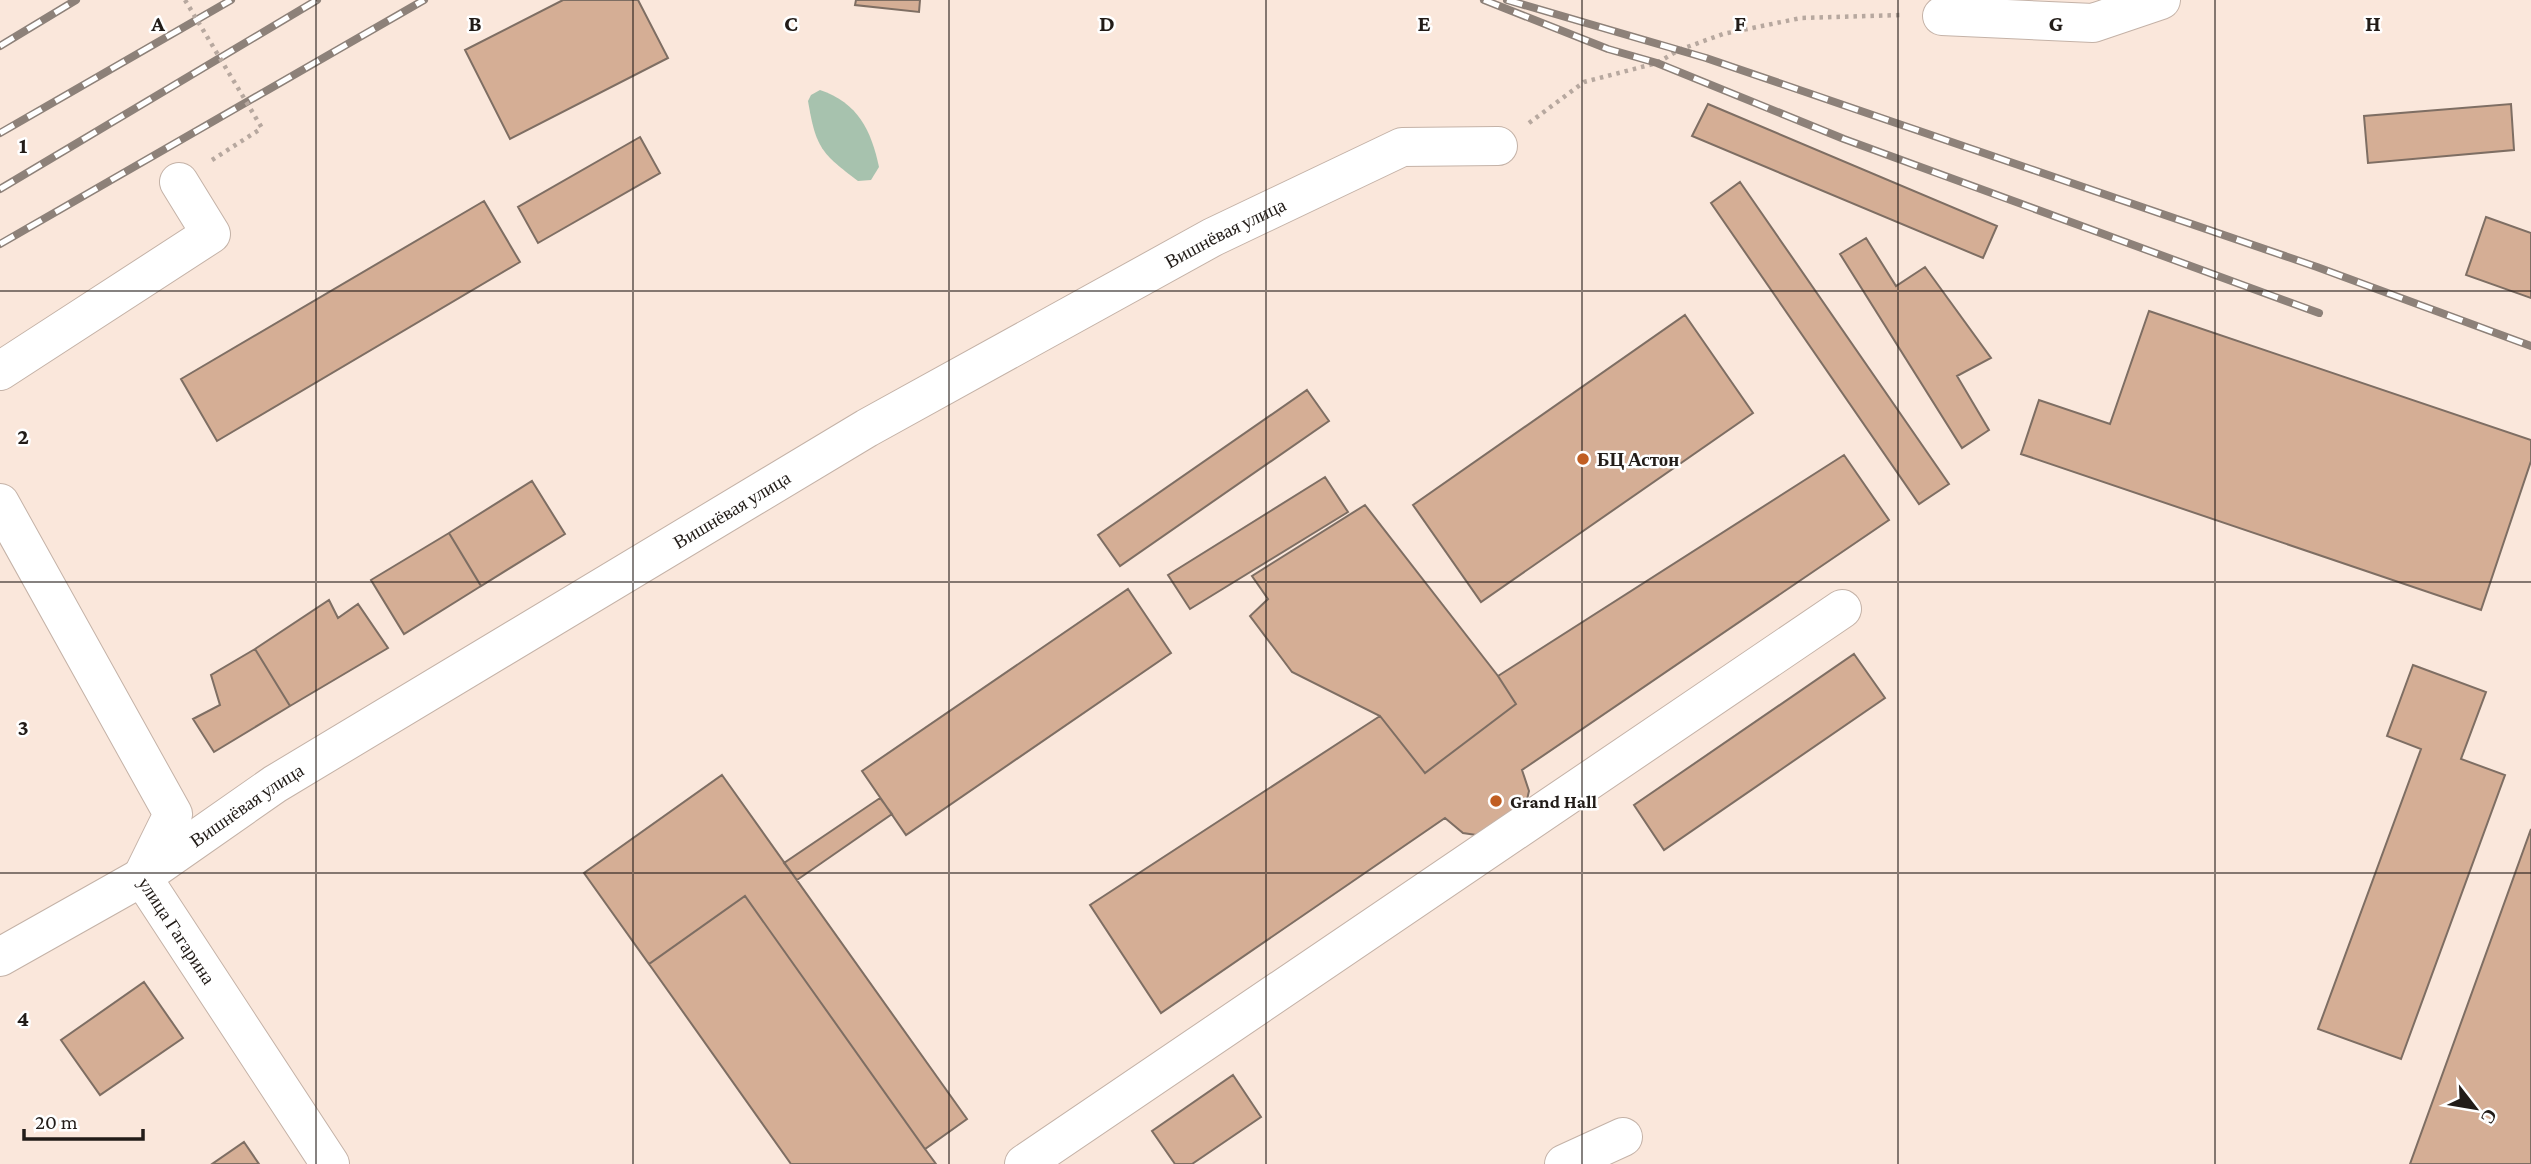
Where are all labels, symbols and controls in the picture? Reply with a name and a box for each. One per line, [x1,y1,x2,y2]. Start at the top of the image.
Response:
text: A [150,10,165,36]
text: B [468,10,482,36]
text: C [784,10,798,36]
text: D [1099,10,1115,36]
text: E [1417,10,1431,36]
text: F [1734,10,1746,36]
text: G [2049,10,2064,36]
text: H [2365,10,2381,36]
text: 1 [19,132,28,158]
street label: Вишнёвая улица [1161,194,1290,273]
text: 2 [17,423,29,449]
place label: БЦ Астон [1597,449,1679,470]
marker: БЦ Астон [1575,451,1591,467]
street label: Вишнёвая улица [670,466,794,553]
text: 3 [17,714,29,740]
street label: Вишнёвая улица [186,759,308,851]
place label: Grand Hall [1510,791,1598,812]
marker: Grand Hall [1488,793,1504,809]
street label: улица Гагарина [134,873,220,989]
text: 4 [17,1005,29,1031]
north arrow [2440,1073,2510,1143]
scale bar [24,1098,144,1142]
text: С [2477,1105,2502,1128]
text: 20 m [35,1110,78,1134]

